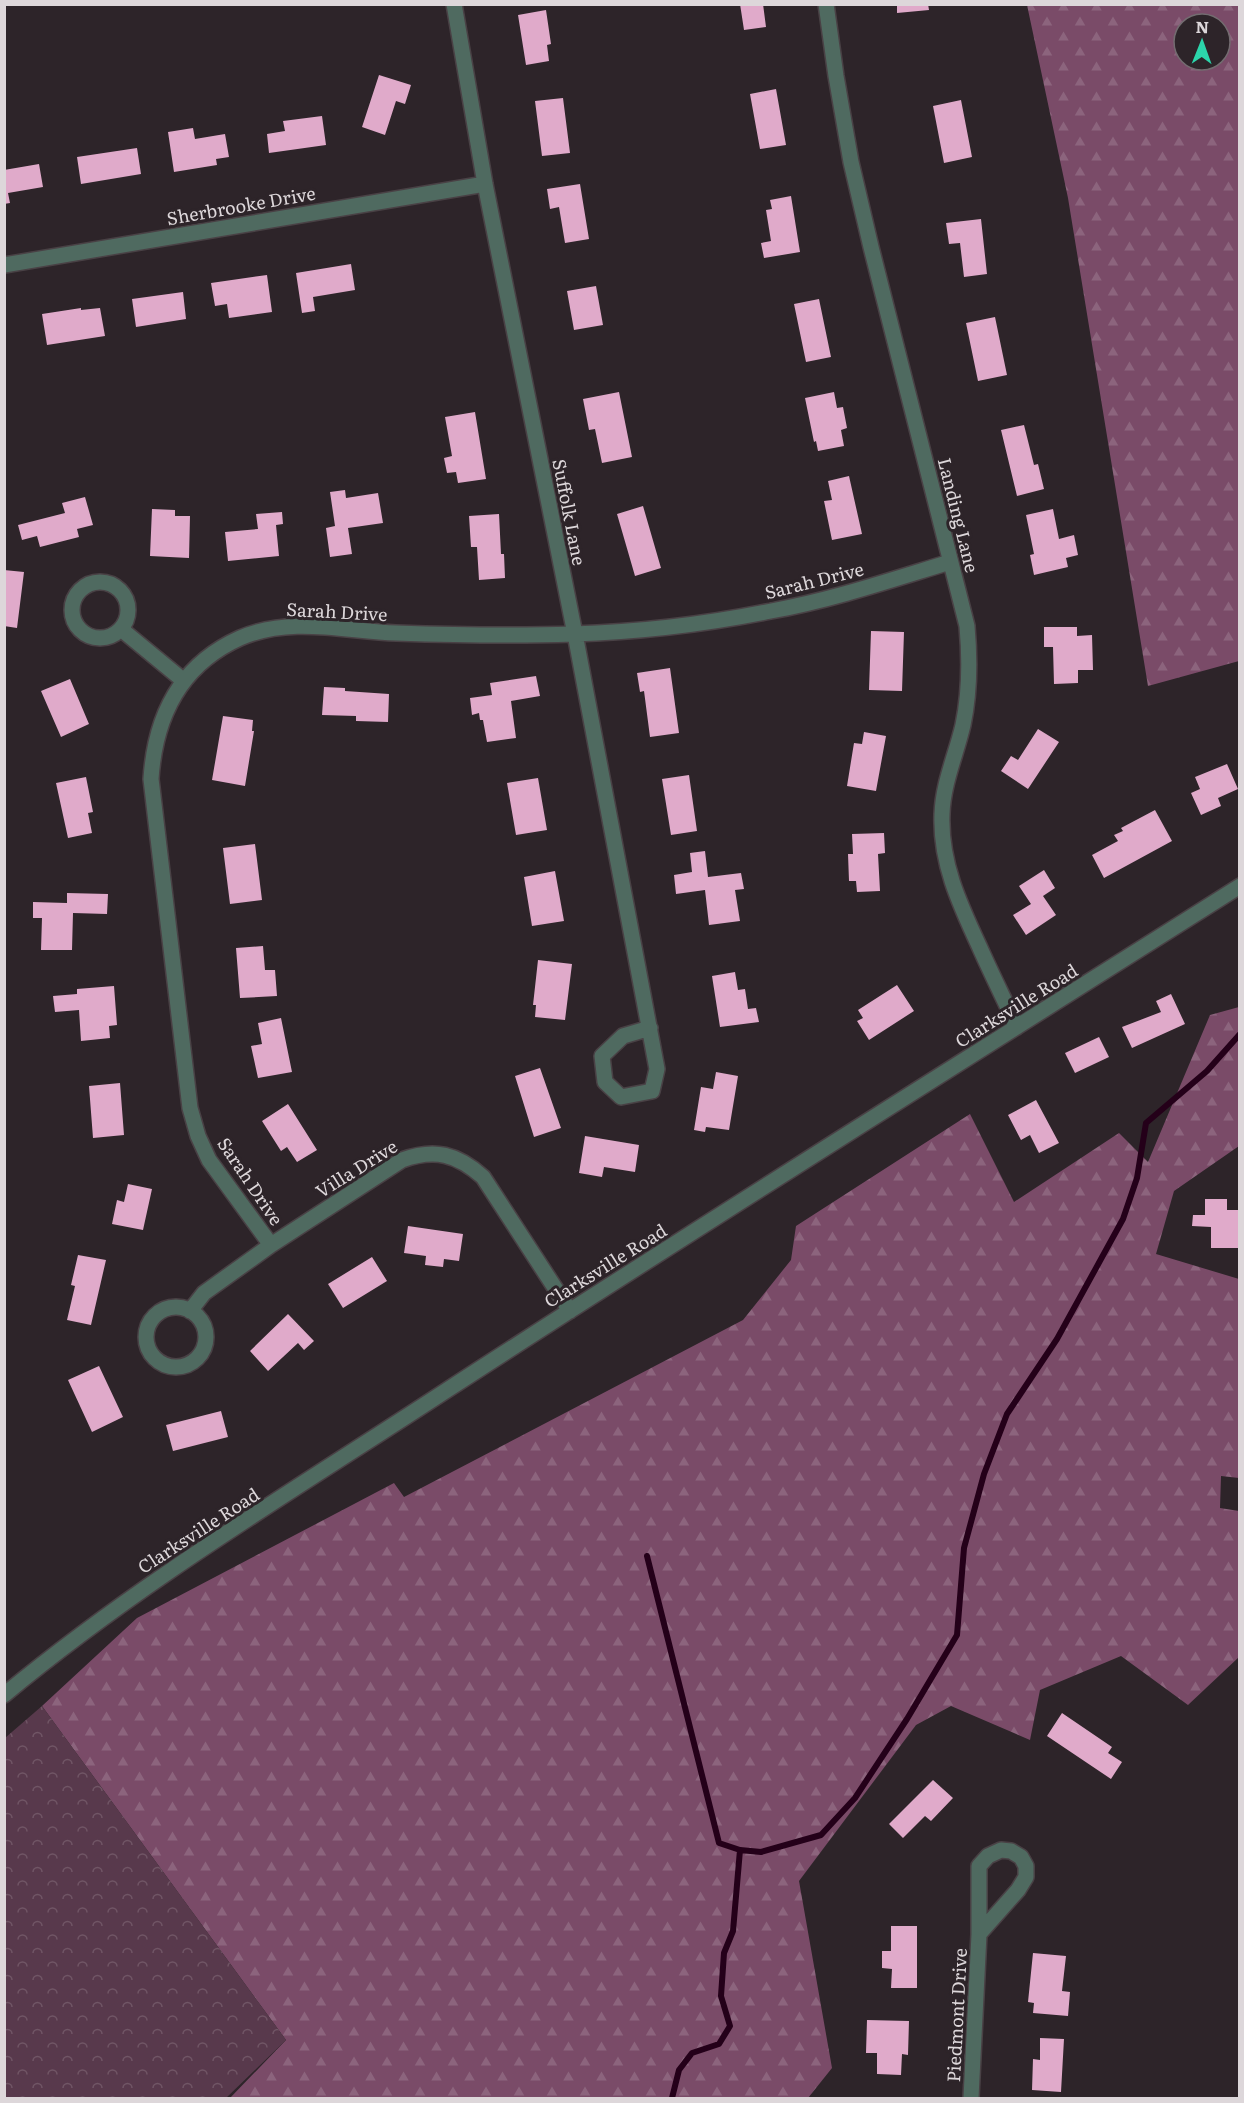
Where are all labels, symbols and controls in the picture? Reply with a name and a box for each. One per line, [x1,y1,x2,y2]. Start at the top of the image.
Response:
north arrow [1172,12,1232,72]
text: N [1195,14,1209,38]
street label: Sherbrooke Drive [164,179,318,231]
street label: Landing Lane [932,455,986,575]
street label: Suffolk Lane [546,457,594,567]
street label: Sarah Drive [762,555,866,605]
street label: Sarah Drive [286,595,388,627]
street label: Clarksville Road [949,956,1083,1054]
street label: Sarah Drive [212,1132,290,1230]
street label: Villa Drive [310,1132,402,1204]
street label: Clarksville Road [538,1216,672,1314]
street label: Clarksville Road [132,1481,264,1579]
street label: Piedmont Drive [939,1947,973,2083]

